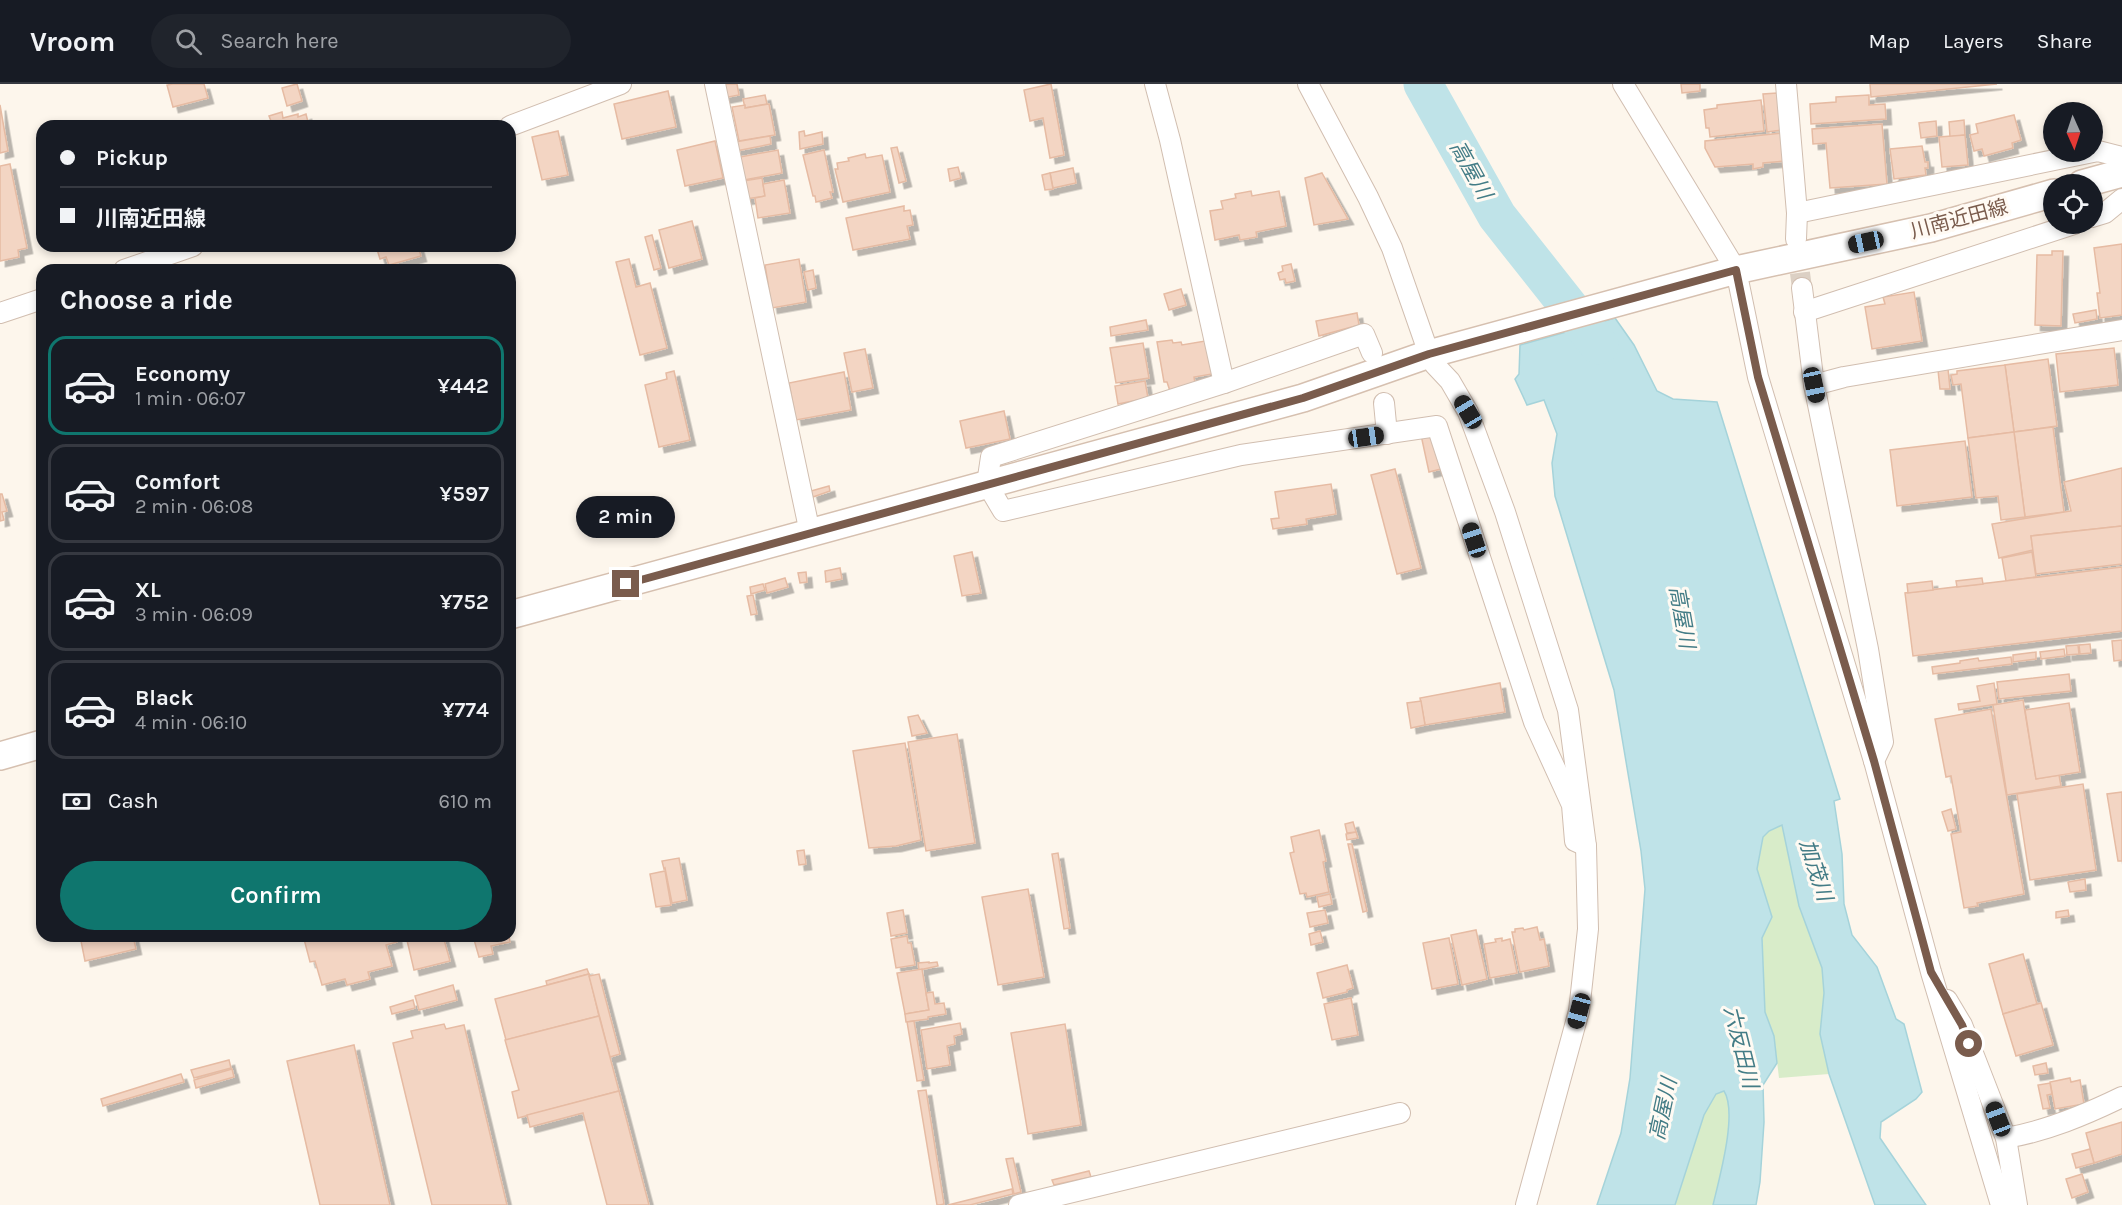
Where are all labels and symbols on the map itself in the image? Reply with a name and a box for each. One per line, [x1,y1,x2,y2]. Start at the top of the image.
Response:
north arrow [2043,102,2103,162]
water label: 高屋川 [1445,137,1498,205]
street label: 川南近田線 [1908,195,2010,243]
car [1847,229,1885,255]
car [1801,366,1827,404]
car [1451,392,1485,432]
car [1347,426,1385,448]
callout: 2 min [576,497,676,539]
car [1460,520,1488,560]
route end [612,570,639,597]
water label: 高屋川 [1665,584,1700,652]
water label: 加茂川 [1795,836,1838,906]
car [1566,991,1592,1031]
water label: 六反田川 [1719,1003,1763,1093]
route start [1955,1030,1982,1057]
water label: 高屋川 [1645,1074,1682,1142]
car [1983,1099,2013,1139]

